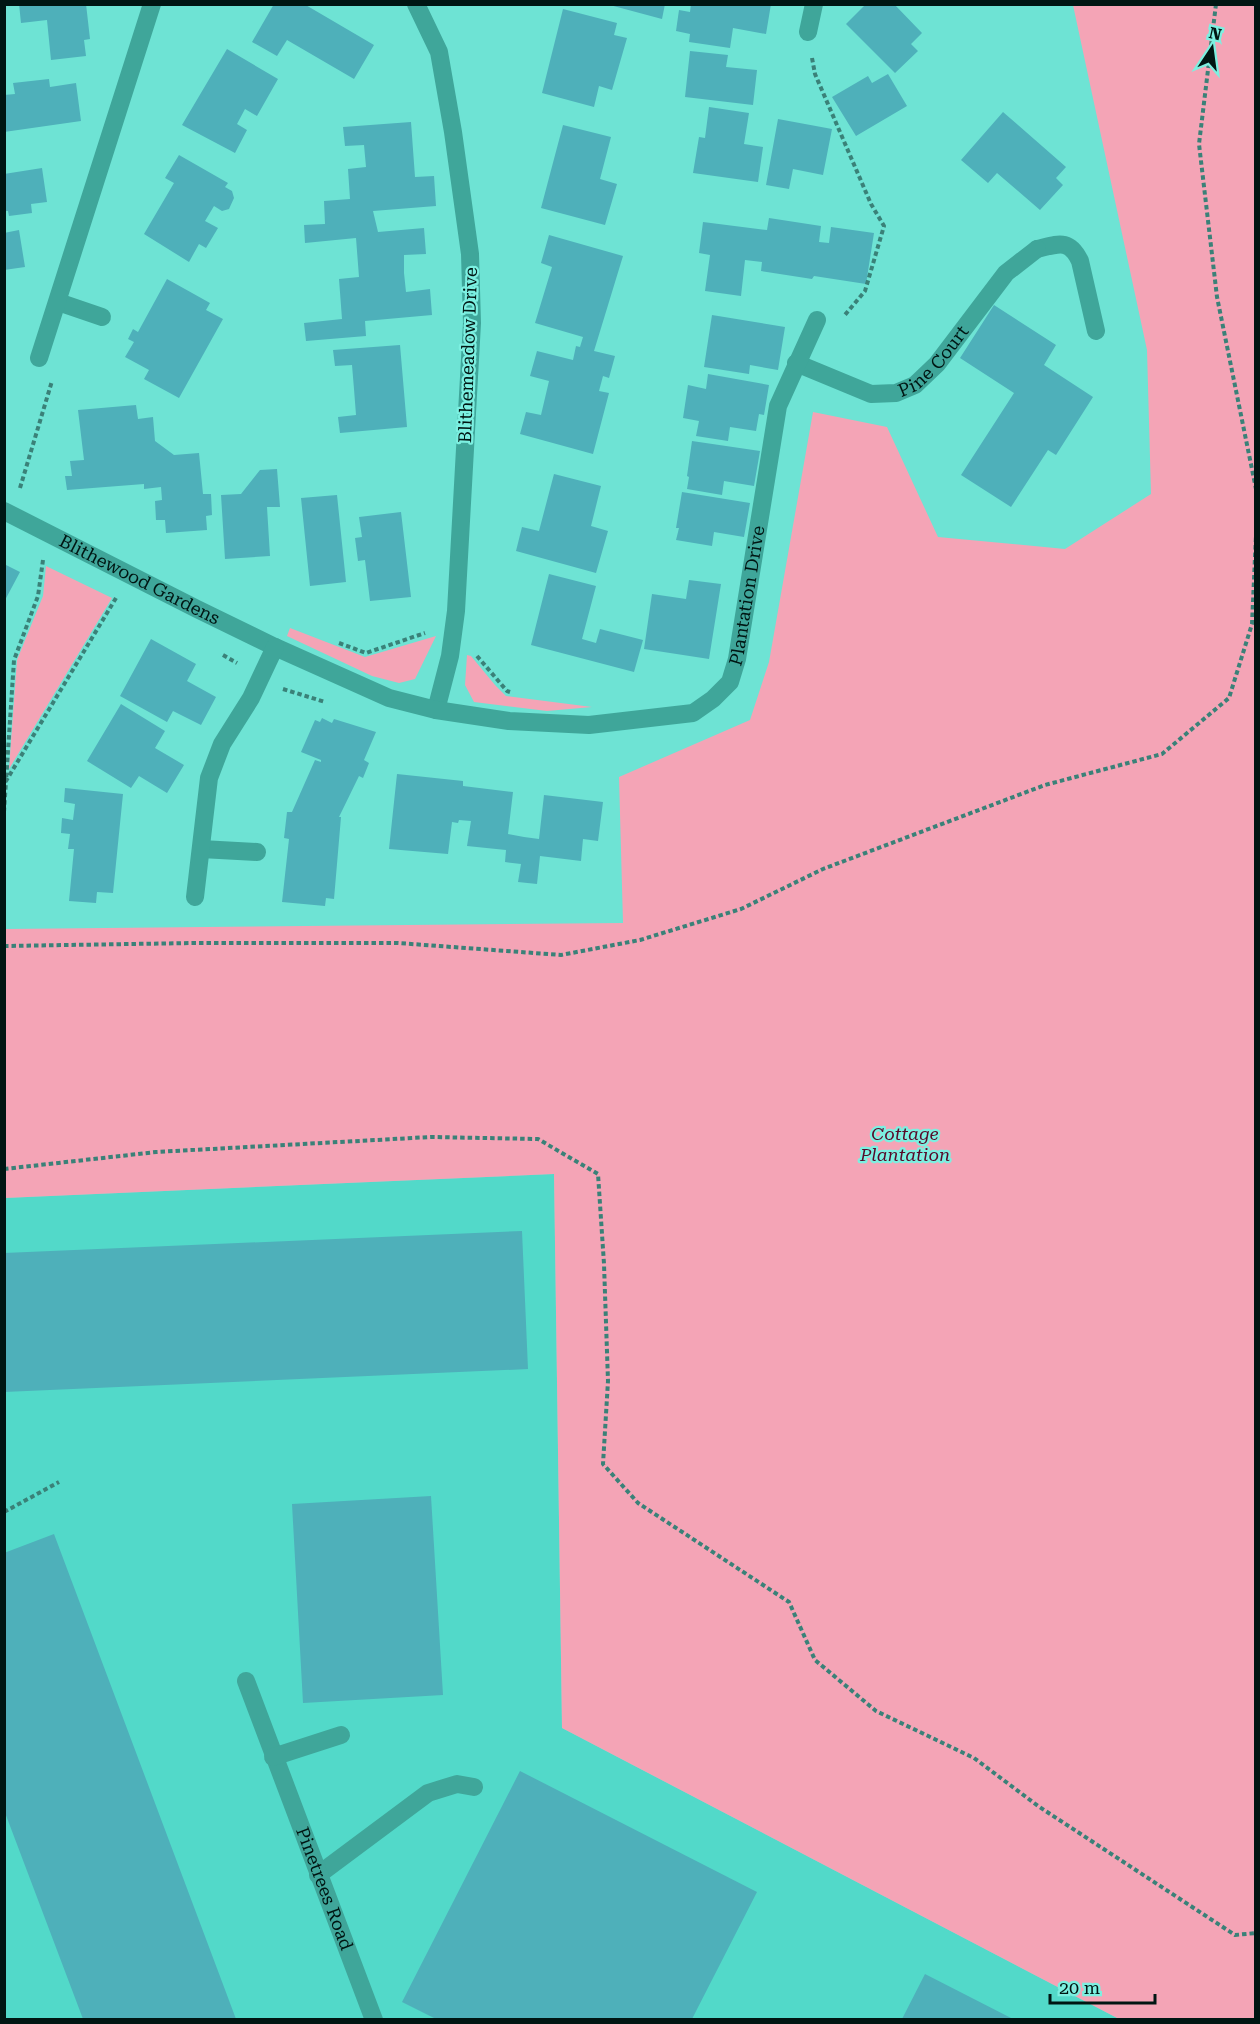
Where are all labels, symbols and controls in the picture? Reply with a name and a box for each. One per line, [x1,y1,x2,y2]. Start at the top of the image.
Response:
north arrow [1182,18,1242,78]
text: N [1207,23,1223,45]
street label: Blithemeadow Drive [454,267,481,443]
street label: Pine Court [895,321,973,401]
street label: Plantation Drive [725,524,768,668]
street label: Blithewood Gardens [56,530,223,629]
park label: Cottage Plantation [859,1123,950,1165]
street label: Pinetrees Road [292,1824,358,1953]
scale bar [1050,1967,1155,2005]
text: 20 m [1059,1977,1100,1998]

